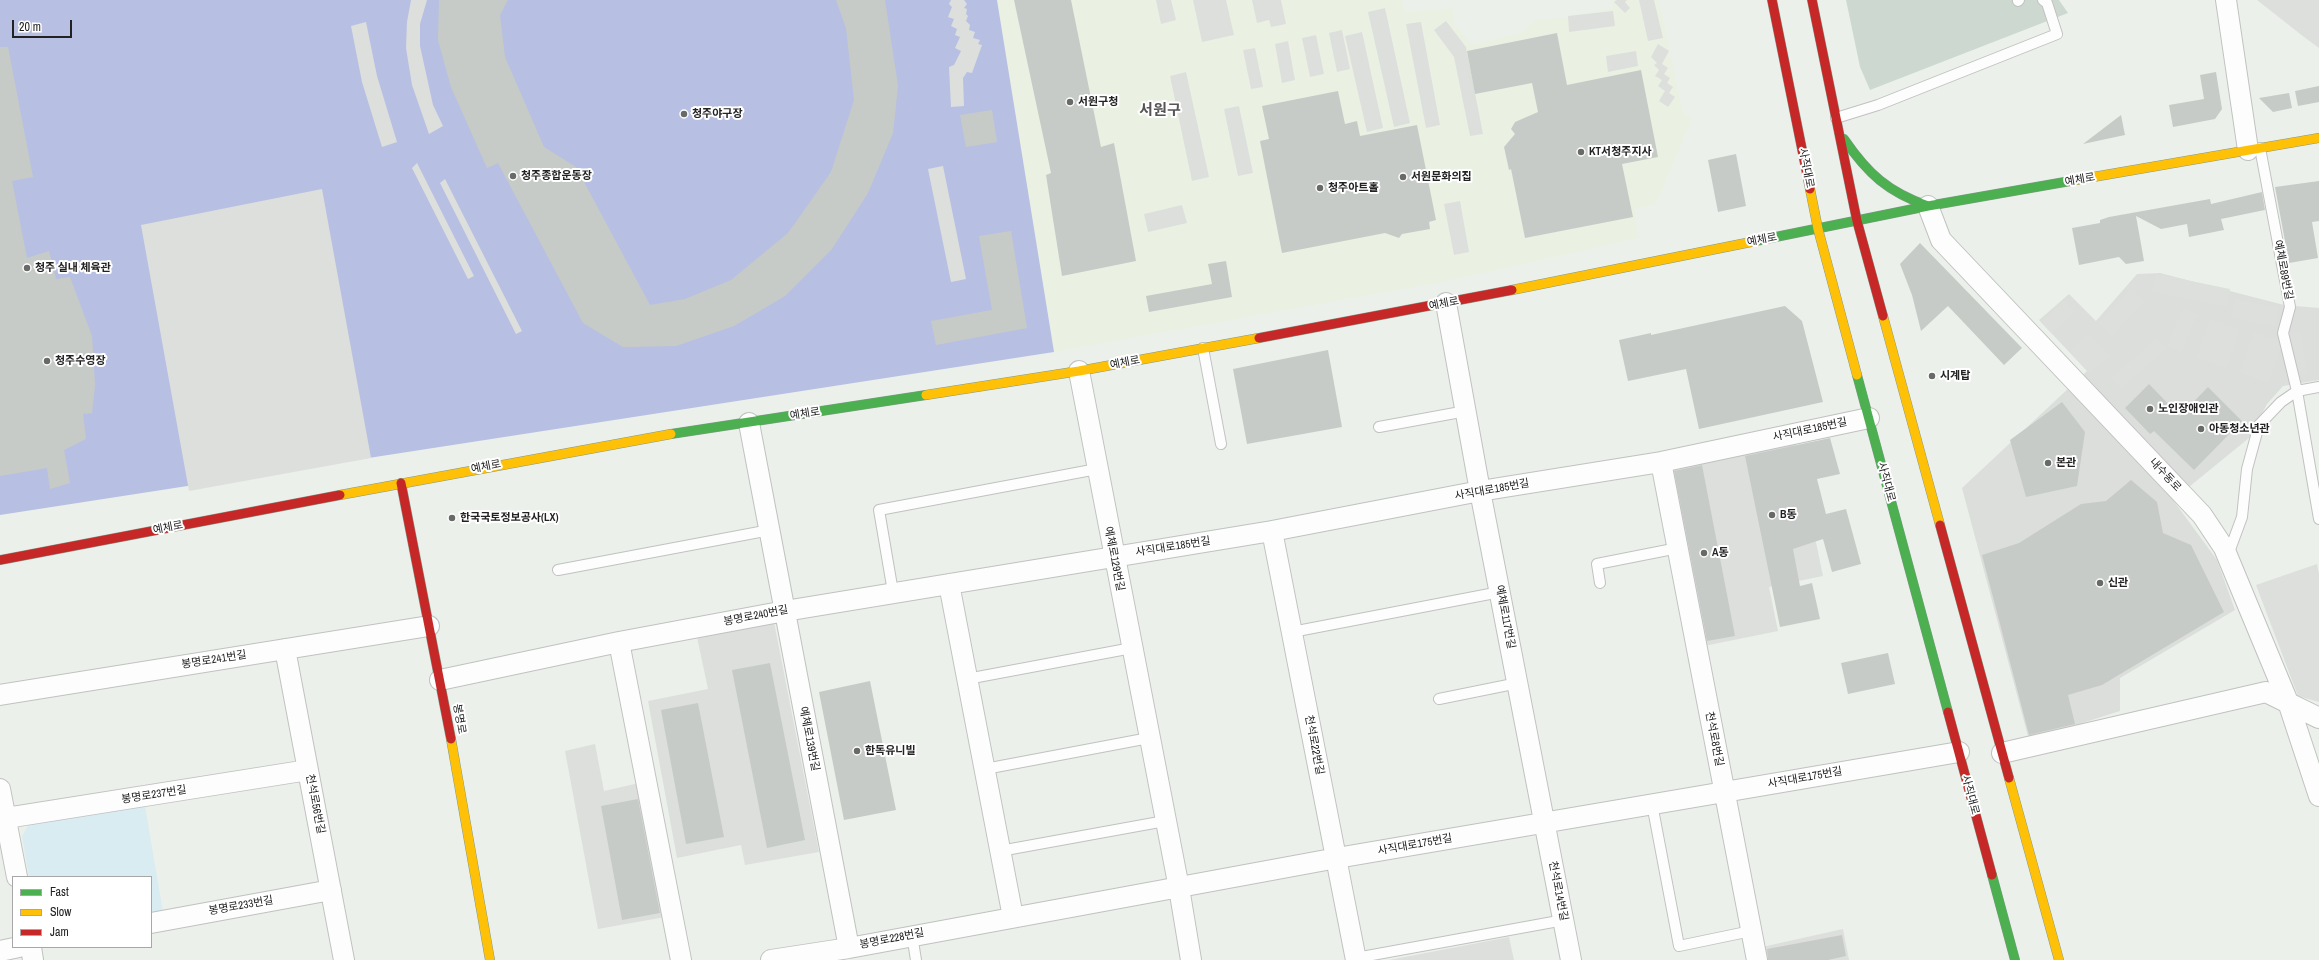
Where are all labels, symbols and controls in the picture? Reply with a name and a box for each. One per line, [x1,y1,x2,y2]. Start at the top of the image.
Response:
scale bar [14,12,74,38]
text: 20 m [19,19,41,35]
place label: 서원구청 [1078,95,1118,109]
marker: 서원구청 [1065,97,1075,107]
district label: 서원구 [1139,102,1181,120]
place label: 청주야구장 [692,107,743,121]
marker: 청주야구장 [679,109,689,119]
place label: KT서청주지사 [1589,145,1652,159]
marker: KT서청주지사 [1576,147,1586,157]
street label: 사직대로 [1796,147,1816,189]
place label: 청주종합운동장 [521,169,592,183]
place label: 서원문화의집 [1411,170,1472,184]
marker: 청주종합운동장 [508,171,518,181]
street label: 예체로 [2064,171,2096,189]
marker: 서원문화의집 [1398,172,1408,182]
place label: 청주아트홀 [1328,181,1379,195]
marker: 청주아트홀 [1315,183,1325,193]
street label: 예체로 [1746,231,1778,249]
street label: 예체로89번길 [2271,239,2295,301]
place label: 청주 실내 체육관 [35,261,111,275]
marker: 청주 실내 체육관 [22,263,32,273]
street label: 예체로 [1428,295,1460,313]
place label: 청주수영장 [55,354,106,368]
street label: 예체로 [1109,354,1141,372]
marker: 청주수영장 [42,356,52,366]
place label: 시계탑 [1940,369,1970,383]
marker: 시계탑 [1927,371,1937,381]
place label: 노인장애인관 [2158,402,2219,416]
marker: 노인장애인관 [2145,404,2155,414]
street label: 예체로 [789,405,821,423]
street label: 사직대로185번길 [1772,416,1848,444]
place label: 아동청소년관 [2209,422,2270,436]
marker: 아동청소년관 [2196,424,2206,434]
place label: 본관 [2056,456,2076,470]
street label: 내수동로 [2146,456,2184,494]
street label: 예체로 [470,458,502,476]
marker: 본관 [2043,458,2053,468]
street label: 사직대로 [1874,461,1898,503]
street label: 사직대로185번길 [1454,477,1530,503]
place label: B동 [1780,508,1797,522]
marker: B동 [1767,510,1777,520]
place label: 한국국토정보공사(LX) [460,511,558,525]
marker: 한국국토정보공사(LX) [447,513,457,523]
street label: 예체로 [152,519,184,537]
street label: 예체로129번길 [1101,526,1127,592]
street label: 사직대로185번길 [1135,535,1211,559]
place label: A동 [1712,546,1729,560]
marker: A동 [1699,548,1709,558]
place label: 신관 [2108,576,2128,590]
marker: 신관 [2095,578,2105,588]
street label: 예체로117번길 [1492,584,1518,650]
street label: 봉명로240번길 [723,603,789,629]
street label: 봉명로241번길 [181,648,247,672]
street label: 봉명로 [450,703,468,735]
street label: 예체로139번길 [796,706,822,772]
street label: 천석로8번길 [1702,710,1726,768]
street label: 천석로22번길 [1302,714,1326,776]
place label: 한독유니빌 [865,744,916,758]
marker: 한독유니빌 [852,746,862,756]
street label: 사직대로175번길 [1767,765,1843,791]
street label: 천석로56번길 [303,773,327,835]
street label: 사직대로 [1958,774,1982,816]
street label: 봉명로237번길 [121,783,187,807]
street label: 사직대로175번길 [1377,832,1453,858]
street label: 천석로14번길 [1546,860,1570,922]
legend [12,876,152,948]
text: Fast [50,884,69,900]
street label: 봉명로233번길 [208,894,274,918]
text: Slow [50,904,71,920]
text: Jam [50,924,69,940]
street label: 봉명로228번길 [859,926,925,952]

